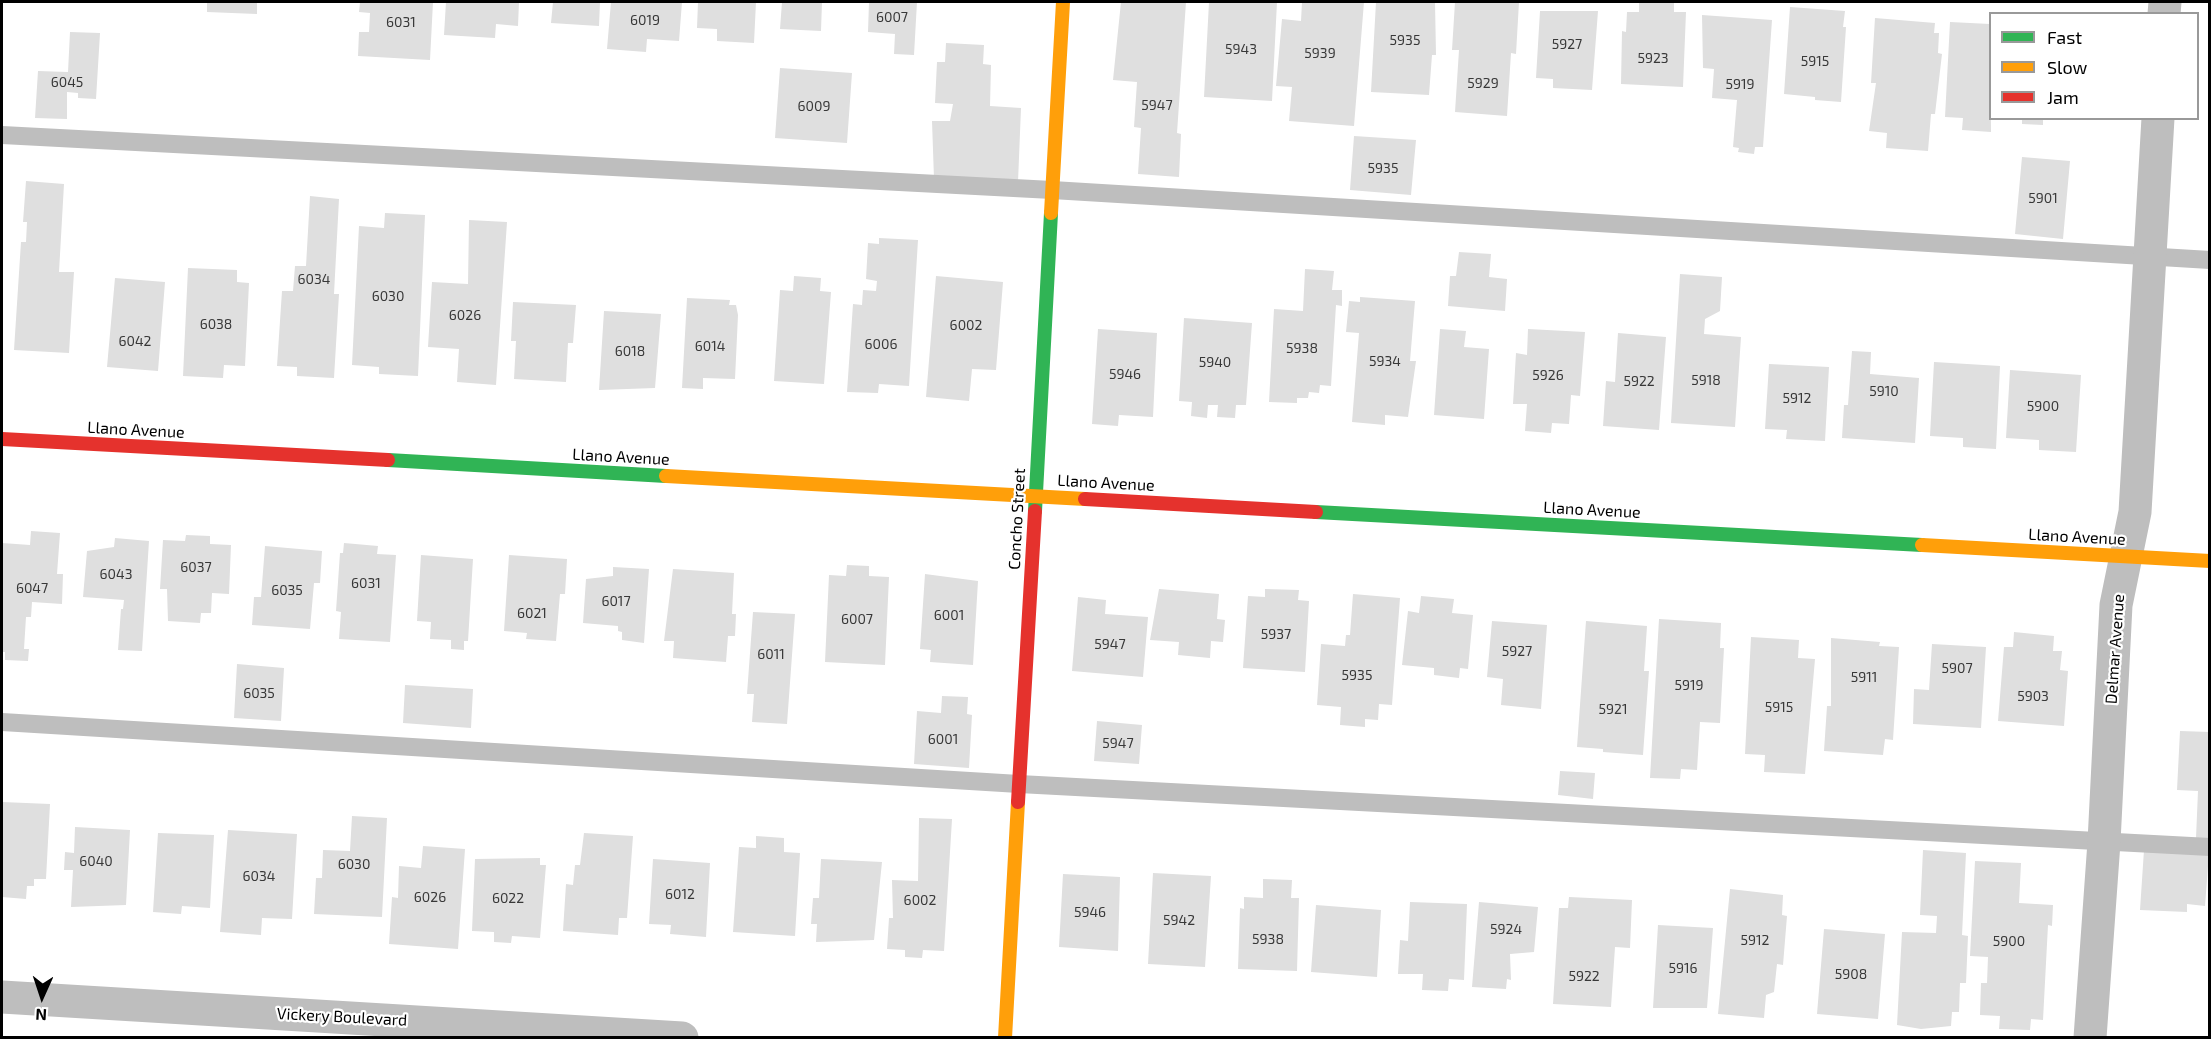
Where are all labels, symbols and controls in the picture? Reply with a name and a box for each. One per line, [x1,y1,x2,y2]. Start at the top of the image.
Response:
house number: 6007 [876,9,908,25]
house number: 6019 [630,12,660,28]
legend [1989,12,2199,120]
house number: 6031 [386,14,416,30]
text: Fast [2047,26,2082,48]
house number: 5935 [1390,32,1420,48]
house number: 5927 [1552,36,1582,52]
house number: 5943 [1225,41,1257,57]
house number: 5939 [1304,45,1336,61]
house number: 5923 [1637,50,1669,66]
house number: 5915 [1801,53,1829,69]
text: Slow [2047,56,2087,78]
house number: 6045 [51,74,83,90]
house number: 5929 [1467,75,1499,91]
house number: 5919 [1725,76,1755,92]
text: Jam [2047,86,2079,108]
house number: 5947 [1141,97,1173,113]
house number: 6009 [798,98,830,114]
house number: 5935 [1368,160,1398,176]
house number: 5901 [2028,190,2058,206]
house number: 6034 [298,271,330,287]
house number: 6030 [372,288,404,304]
house number: 6026 [449,307,481,323]
house number: 6038 [200,316,232,332]
house number: 6002 [950,317,982,333]
house number: 6042 [119,333,151,349]
house number: 6006 [865,336,897,352]
house number: 6014 [695,338,725,354]
house number: 5938 [1286,340,1318,356]
house number: 6018 [615,343,645,359]
house number: 5934 [1369,353,1401,369]
house number: 5940 [1199,354,1231,370]
house number: 5946 [1109,366,1141,382]
house number: 5926 [1532,367,1564,383]
house number: 5918 [1691,372,1721,388]
house number: 5922 [1623,373,1655,389]
house number: 5910 [1869,383,1899,399]
house number: 5912 [1783,390,1811,406]
house number: 5900 [2027,398,2059,414]
street label: Llano Avenue [87,418,185,442]
street label: Llano Avenue [572,445,670,469]
street label: Concho Street [1005,468,1029,570]
street label: Llano Avenue [1057,471,1155,495]
street label: Llano Avenue [1543,498,1641,522]
street label: Llano Avenue [2028,525,2126,549]
house number: 6037 [180,559,212,575]
house number: 6043 [100,566,132,582]
house number: 6031 [351,575,381,591]
house number: 6047 [16,580,48,596]
house number: 6035 [271,582,303,598]
house number: 6017 [601,593,631,609]
street label: Delmar Avenue [2102,593,2128,705]
house number: 6021 [517,605,547,621]
house number: 6001 [934,607,964,623]
house number: 6007 [841,611,873,627]
house number: 5937 [1261,626,1291,642]
house number: 5947 [1094,636,1126,652]
house number: 5927 [1502,643,1532,659]
house number: 6011 [757,646,785,662]
house number: 5907 [1941,660,1973,676]
house number: 5935 [1342,667,1372,683]
house number: 5911 [1851,669,1877,685]
house number: 5919 [1674,677,1704,693]
house number: 6035 [243,685,275,701]
house number: 5903 [2017,688,2049,704]
house number: 5915 [1765,699,1793,715]
house number: 5921 [1599,701,1627,717]
house number: 6001 [928,731,958,747]
house number: 5947 [1102,735,1134,751]
house number: 6040 [79,853,113,869]
house number: 6030 [338,856,370,872]
house number: 6034 [243,868,275,884]
house number: 6012 [665,886,695,902]
house number: 6026 [414,889,446,905]
house number: 6022 [492,890,524,906]
house number: 6002 [904,892,936,908]
house number: 5946 [1074,904,1106,920]
house number: 5942 [1163,912,1195,928]
house number: 5924 [1490,921,1522,937]
house number: 5938 [1252,931,1284,947]
house number: 5912 [1741,932,1769,948]
house number: 5900 [1993,933,2025,949]
house number: 5916 [1668,960,1698,976]
house number: 5908 [1835,966,1867,982]
north arrow [12,967,72,1027]
house number: 5922 [1568,968,1600,984]
street label: Vickery Boulevard [276,1004,408,1030]
text: N [35,1006,47,1025]

